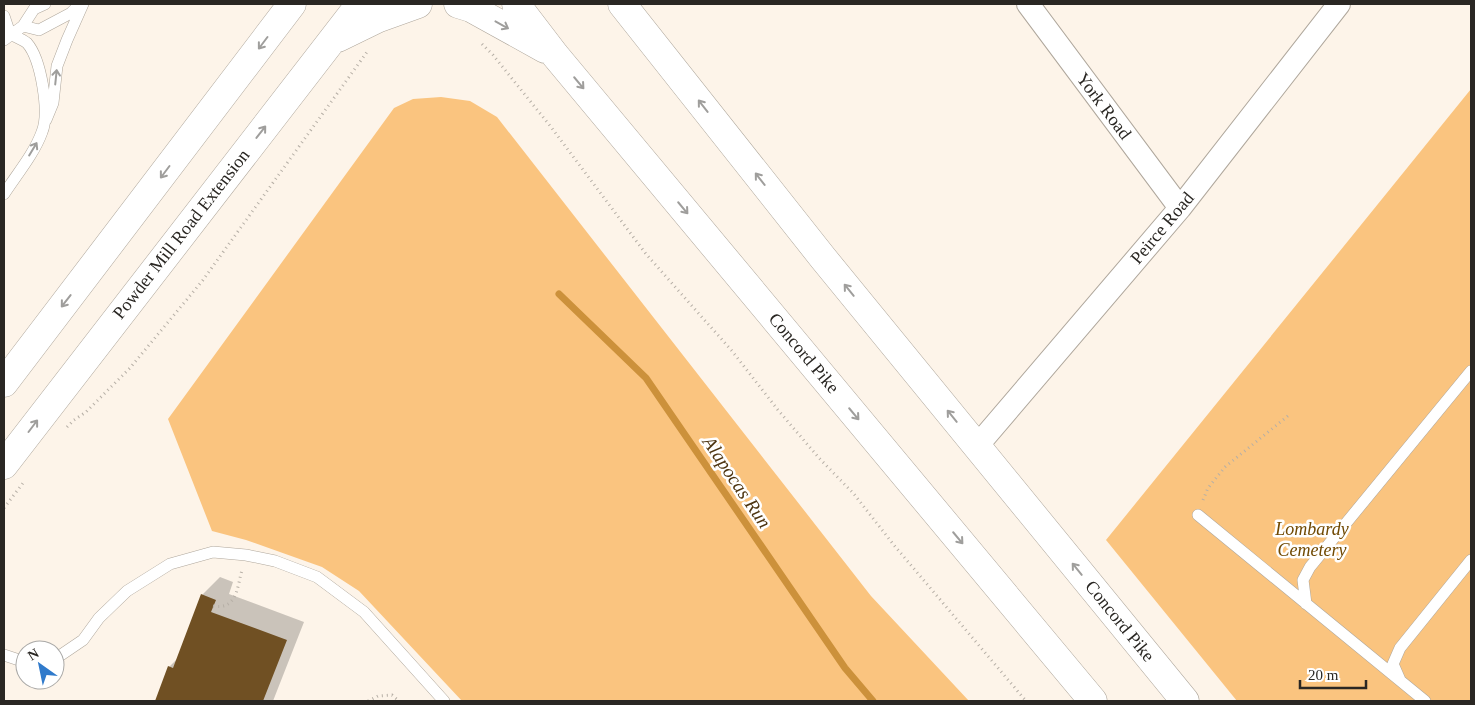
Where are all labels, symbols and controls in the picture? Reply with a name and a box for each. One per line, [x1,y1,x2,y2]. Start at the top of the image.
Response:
one-way arrow [494,21,508,31]
one-way arrow [258,36,268,50]
one-way arrow [51,69,61,85]
street label: York Road [1073,69,1135,143]
one-way arrow [573,76,584,89]
one-way arrow [697,100,708,113]
one-way arrow [256,125,266,139]
one-way arrow [29,142,39,156]
street label: Powder Mill Road Extension [109,145,253,323]
one-way arrow [159,165,170,178]
one-way arrow [755,173,766,186]
street label: Peirce Road [1126,188,1198,268]
one-way arrow [677,201,688,214]
one-way arrow [843,284,854,297]
one-way arrow [61,294,72,307]
street label: Concord Pike [765,309,843,397]
one-way arrow [848,407,859,420]
one-way arrow [946,409,957,422]
one-way arrow [28,419,38,433]
water label: Alapocas Run [698,430,775,532]
park label: Lombardy Cemetery [1274,519,1349,560]
one-way arrow [952,532,963,545]
one-way arrow [1071,562,1082,575]
street label: Concord Pike [1081,576,1159,666]
north arrow [15,640,65,690]
text: N [25,645,42,664]
scale bar [1300,658,1366,690]
text: 20 m [1308,667,1339,683]

